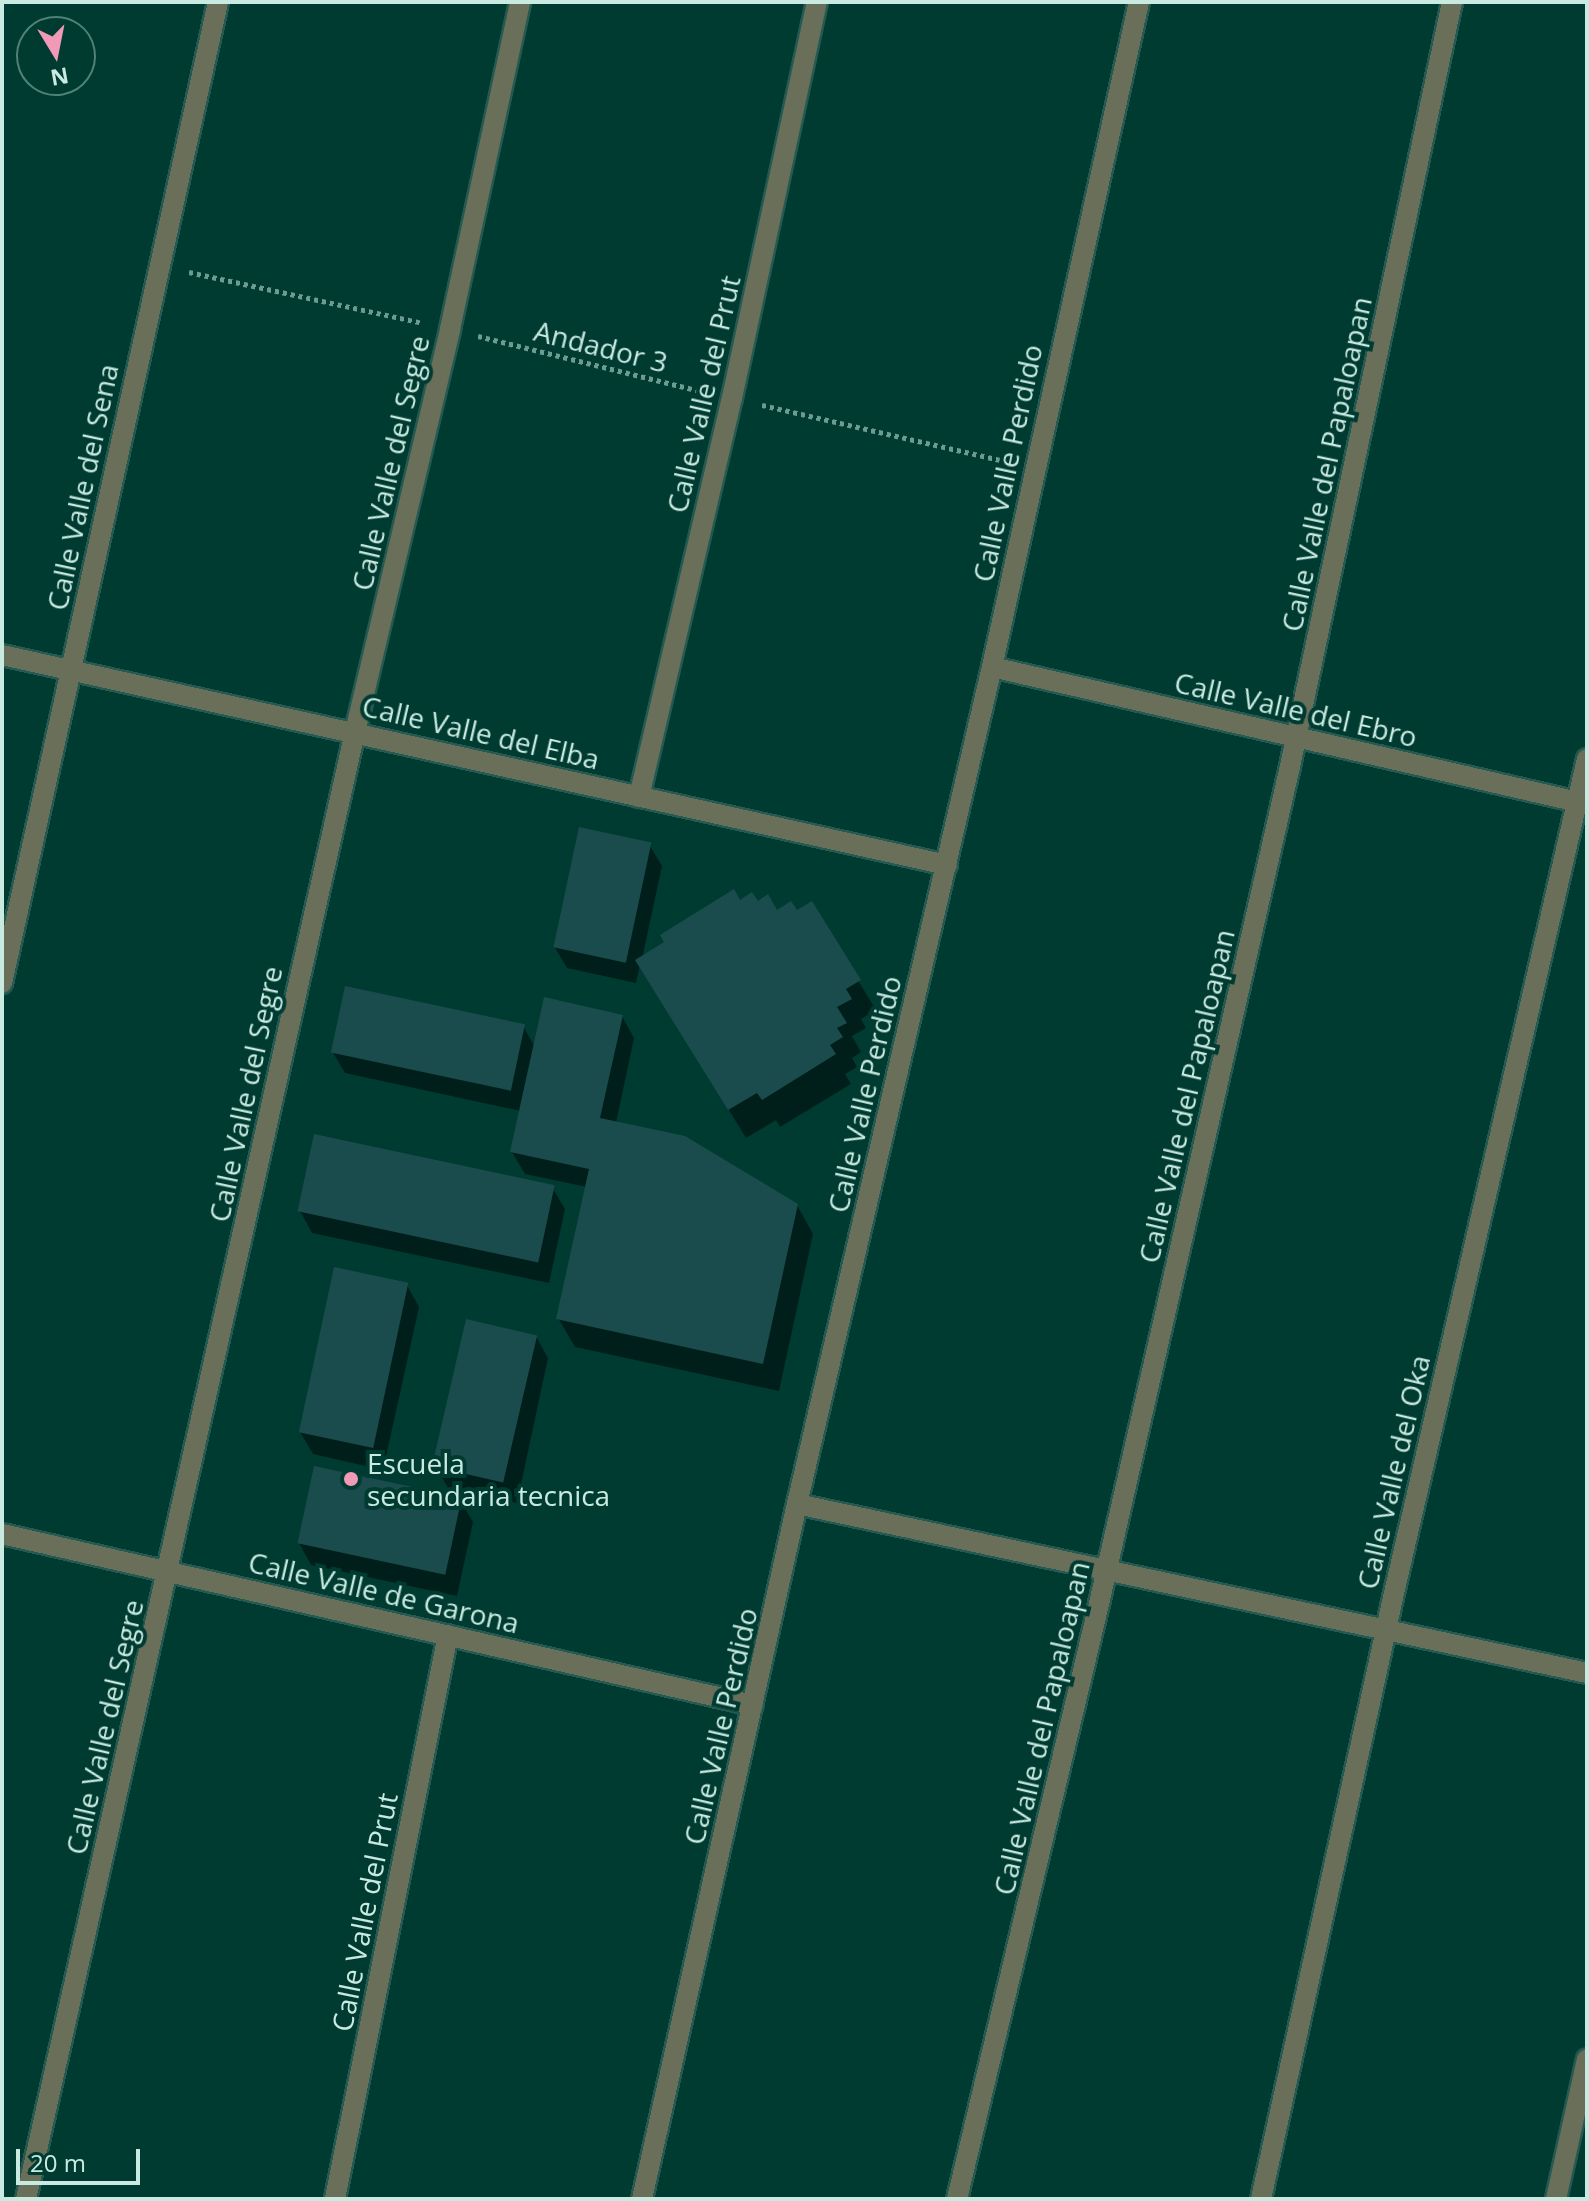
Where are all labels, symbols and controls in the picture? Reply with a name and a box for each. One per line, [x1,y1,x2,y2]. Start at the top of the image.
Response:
north arrow [16,16,96,96]
text: N [48,61,71,94]
street label: Calle Valle del Prut [659,272,747,516]
street label: Calle Valle del Papaloapan [1274,294,1378,634]
street label: Andador 3 [531,313,671,379]
street label: Calle Valle del Segre [344,332,436,594]
street label: Calle Valle Perdido [965,341,1049,585]
street label: Calle Valle del Sena [40,361,124,613]
street label: Calle Valle del Ebro [1171,665,1421,753]
street label: Calle Valle del Elba [359,688,603,776]
street label: Calle Valle del Papaloapan [1131,926,1241,1266]
street label: Calle Valle del Segre [202,963,288,1225]
street label: Calle Valle Perdido [820,972,908,1216]
street label: Calle Valle del Oka [1350,1352,1436,1592]
place label: Escuela secundaria tecnica [367,1446,610,1512]
marker: Escuela secundaria tecnica [342,1470,360,1488]
street label: Calle Valle de Garona [245,1545,523,1639]
street label: Calle Valle del Papaloapan [986,1558,1096,1898]
street label: Calle Valle del Segre [58,1596,150,1858]
street label: Calle Valle Perdido [676,1604,764,1848]
street label: Calle Valle del Prut [324,1790,404,2034]
scale bar [20,2133,144,2183]
text: 20 m [30,2146,86,2179]

